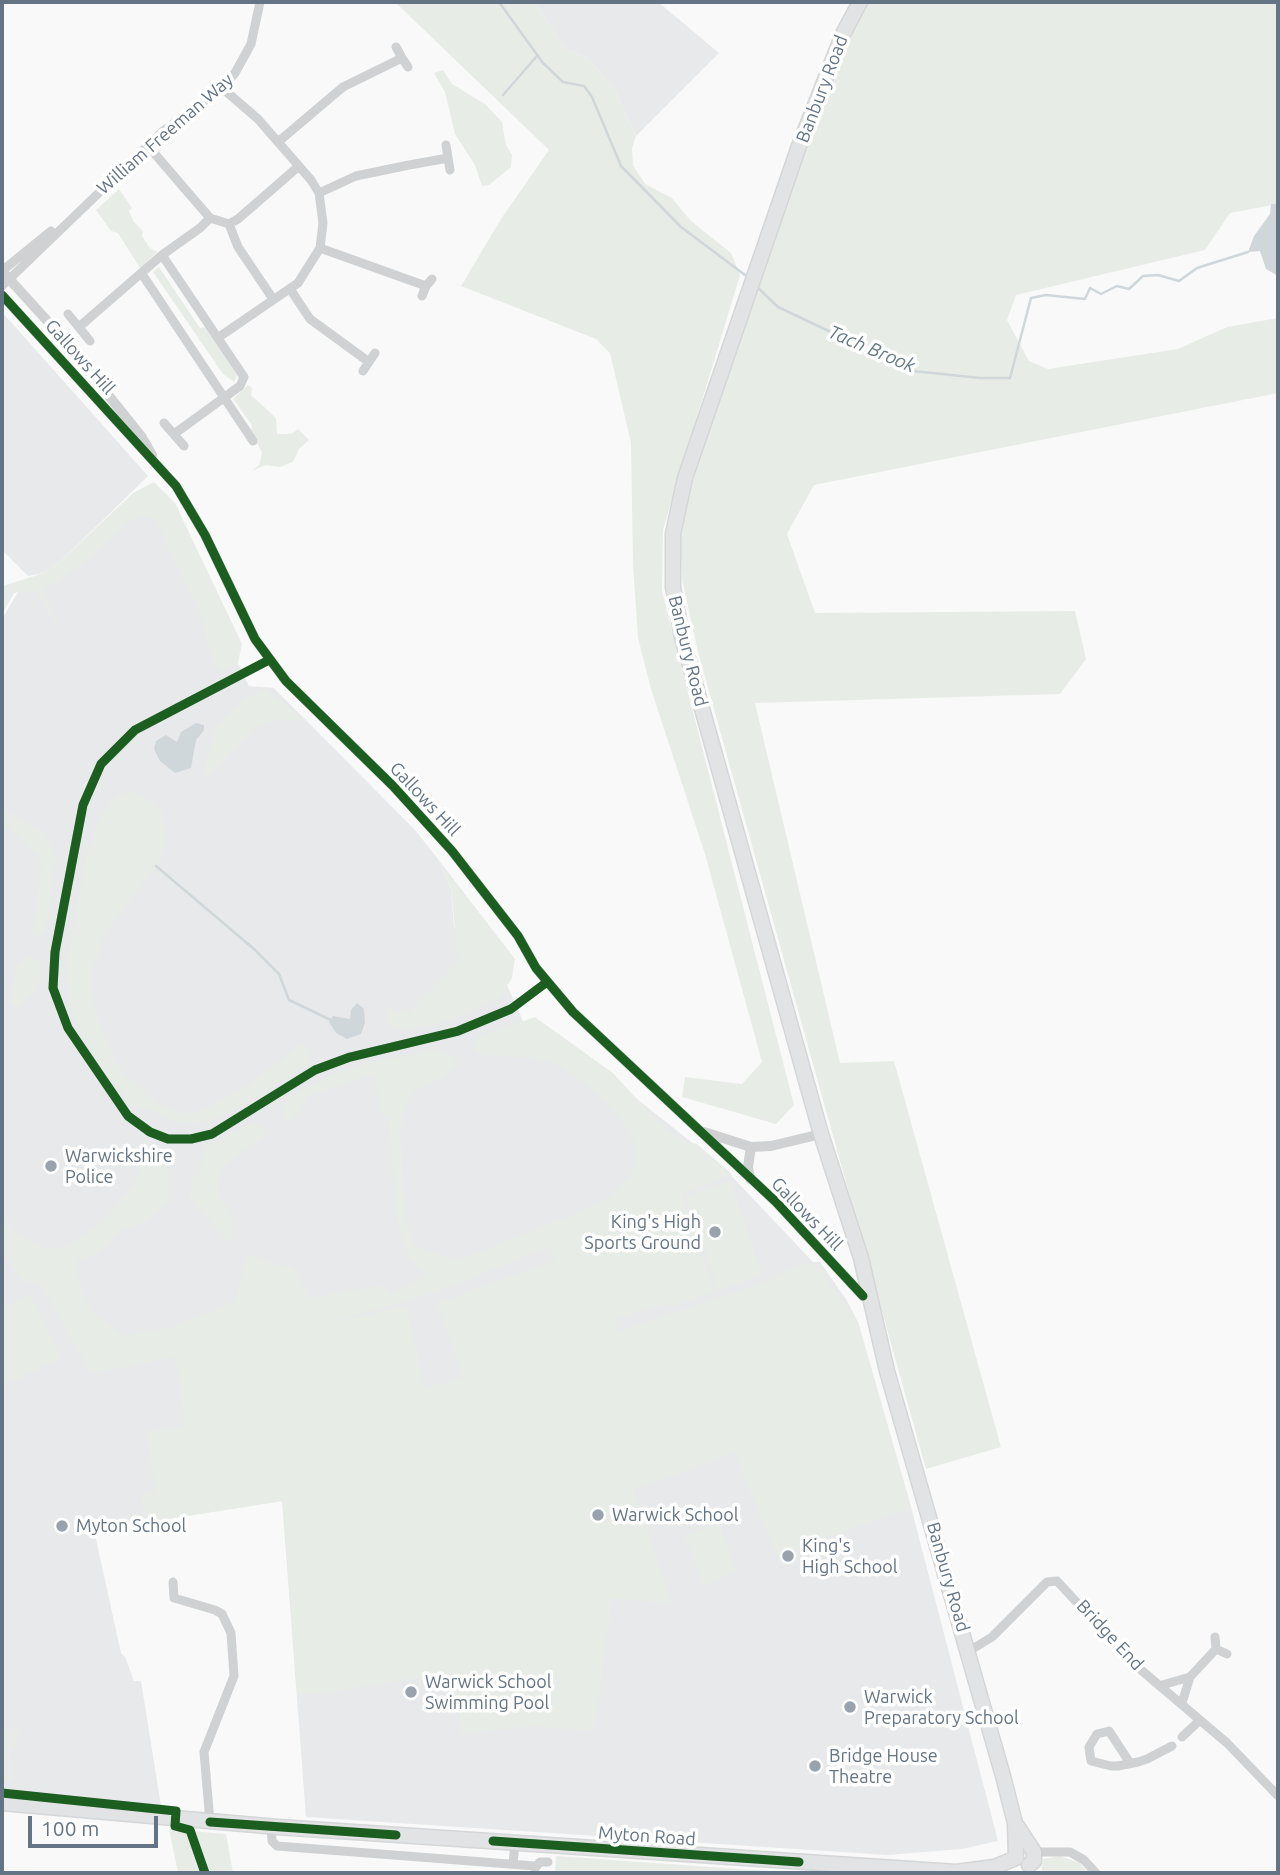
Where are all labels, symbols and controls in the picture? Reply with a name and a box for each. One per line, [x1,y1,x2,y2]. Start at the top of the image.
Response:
street label: Banbury Road [792,32,852,146]
street label: William Freeman Way [93,69,237,199]
street label: Gallows Hill [41,315,119,399]
water label: Tach Brook [825,320,919,378]
street label: Banbury Road [664,593,712,709]
street label: Gallows Hill [385,757,465,841]
place label: Warwickshire Police [65,1145,173,1188]
marker: Warwickshire Police [43,1158,59,1174]
street label: Gallows Hill [767,1173,847,1255]
place label: King's High Sports Ground [584,1211,701,1254]
marker: King's High Sports Ground [707,1224,723,1240]
place label: Warwick School [612,1504,739,1526]
marker: Warwick School [590,1507,606,1523]
place label: Myton School [76,1515,186,1537]
marker: Myton School [54,1518,70,1534]
street label: Banbury Road [922,1520,974,1634]
place label: King's High School [802,1535,898,1578]
marker: King's High School [780,1548,796,1564]
street label: Bridge End [1072,1595,1148,1675]
place label: Warwick School Swimming Pool [425,1671,552,1714]
marker: Warwick School Swimming Pool [403,1684,419,1700]
place label: Warwick Preparatory School [864,1686,1019,1728]
marker: Warwick Preparatory School [842,1699,858,1715]
place label: Bridge House Theatre [829,1745,938,1788]
marker: Bridge House Theatre [807,1758,823,1774]
scale bar [32,1801,161,1845]
text: 100 m [41,1816,99,1840]
street label: Myton Road [597,1822,697,1850]

